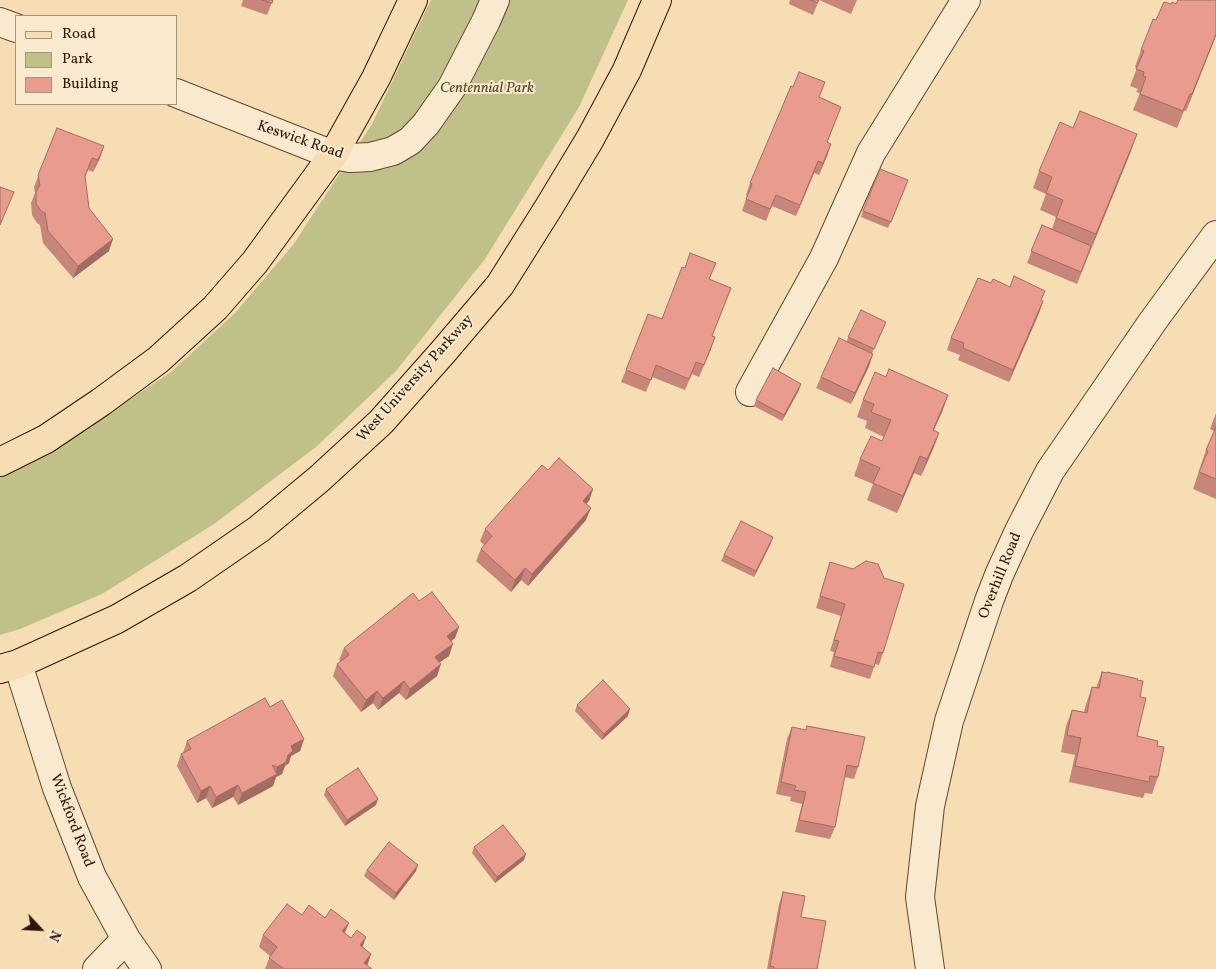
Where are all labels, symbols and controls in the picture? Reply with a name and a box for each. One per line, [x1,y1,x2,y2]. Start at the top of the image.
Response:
legend [15,15,178,105]
text: Road [62,24,96,45]
text: Park [62,49,93,70]
text: Building [62,74,118,95]
park label: Centennial Park [440,80,534,98]
street label: Keswick Road [254,118,346,164]
street label: West University Parkway [354,312,478,446]
street label: Overhill Road [976,530,1026,622]
street label: Wickford Road [45,772,97,870]
north arrow [15,904,65,954]
text: N [43,927,65,944]

